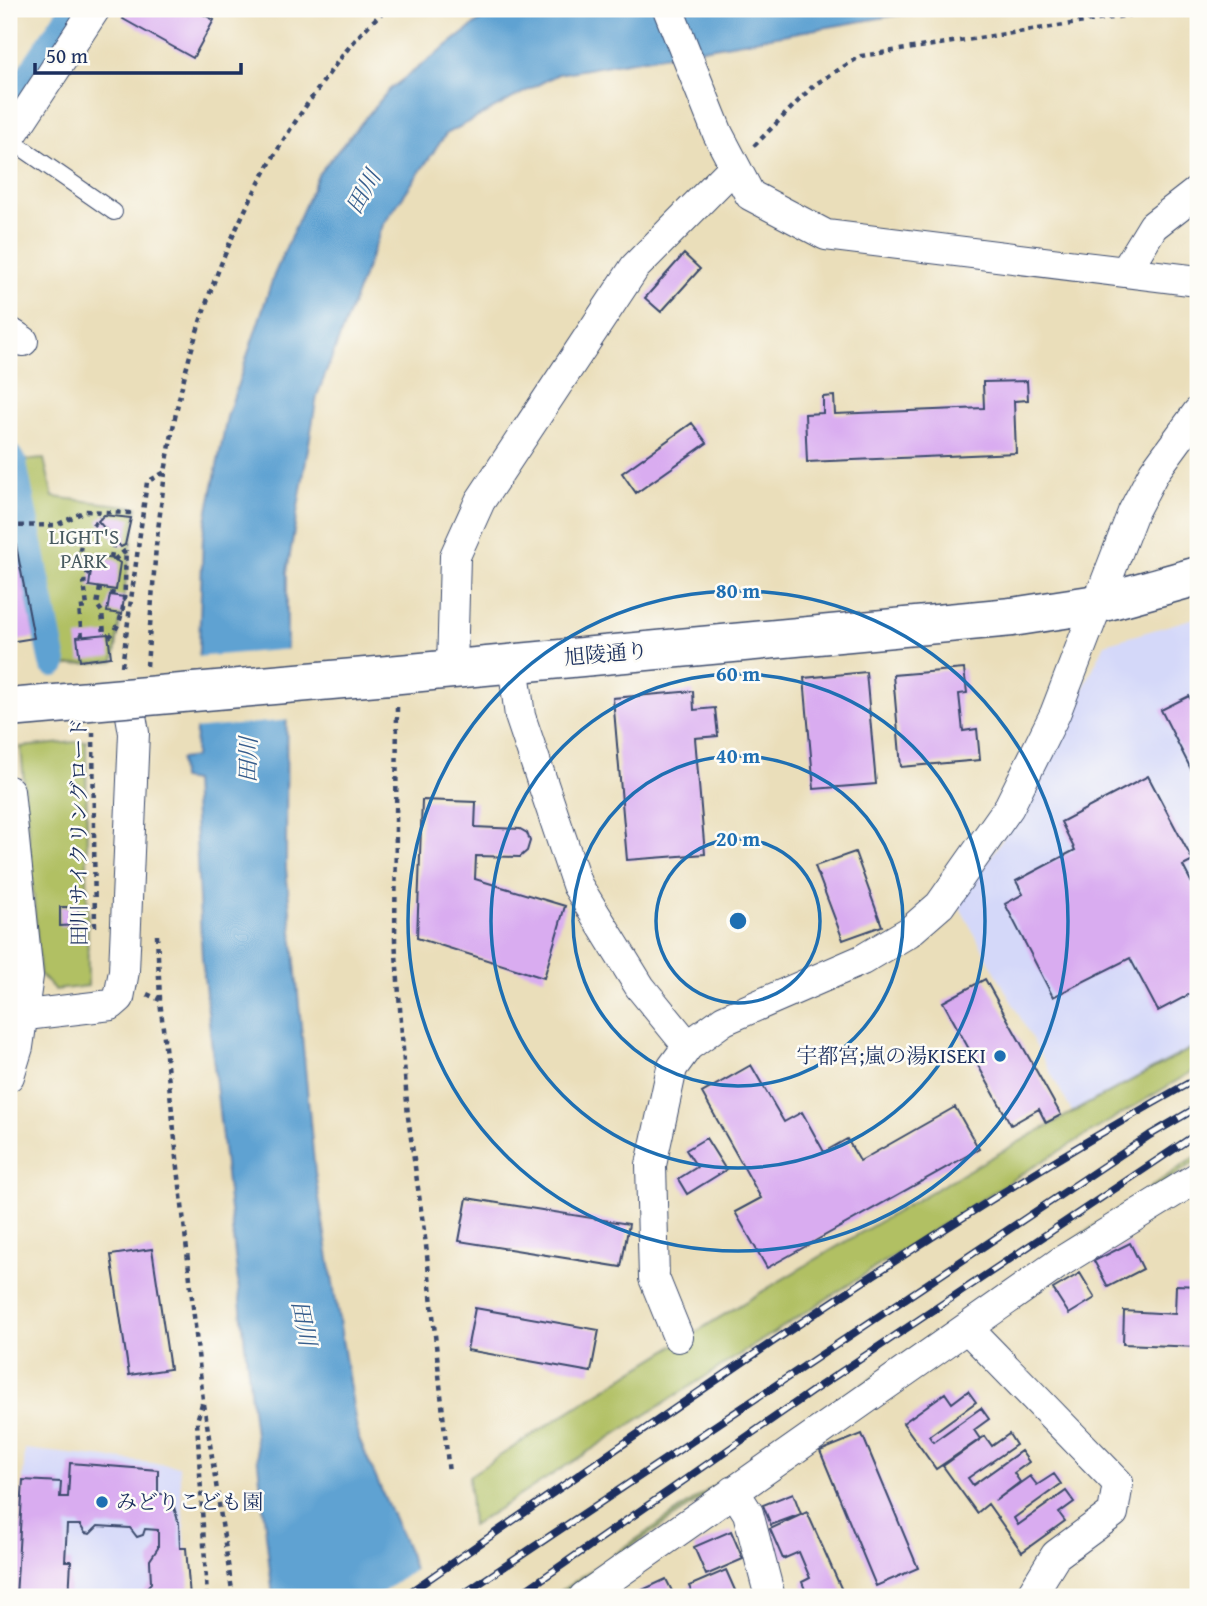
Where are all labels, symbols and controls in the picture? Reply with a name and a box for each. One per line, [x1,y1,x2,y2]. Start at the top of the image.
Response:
scale bar [35,32,242,76]
text: 50 m [46,40,88,71]
water label: 田川 [337,161,390,220]
park label: LIGHT'S PARK [49,521,119,576]
text: 80 m [716,575,760,606]
street label: 旭陵通り [563,634,649,673]
text: 60 m [716,658,760,689]
street label: 田川サイクリングロード [63,718,94,946]
water label: 田川 [231,734,264,783]
text: 40 m [716,740,760,771]
text: 20 m [716,823,760,854]
centre of rings [726,909,750,933]
place label: 宇都宮;嵐の湯KISEKI [796,1040,986,1071]
marker: 宇都宮;嵐の湯KISEKI [992,1048,1008,1064]
water label: 田川 [284,1297,326,1352]
place label: みどりこども園 [116,1486,263,1517]
marker: みどりこども園 [94,1494,110,1510]

